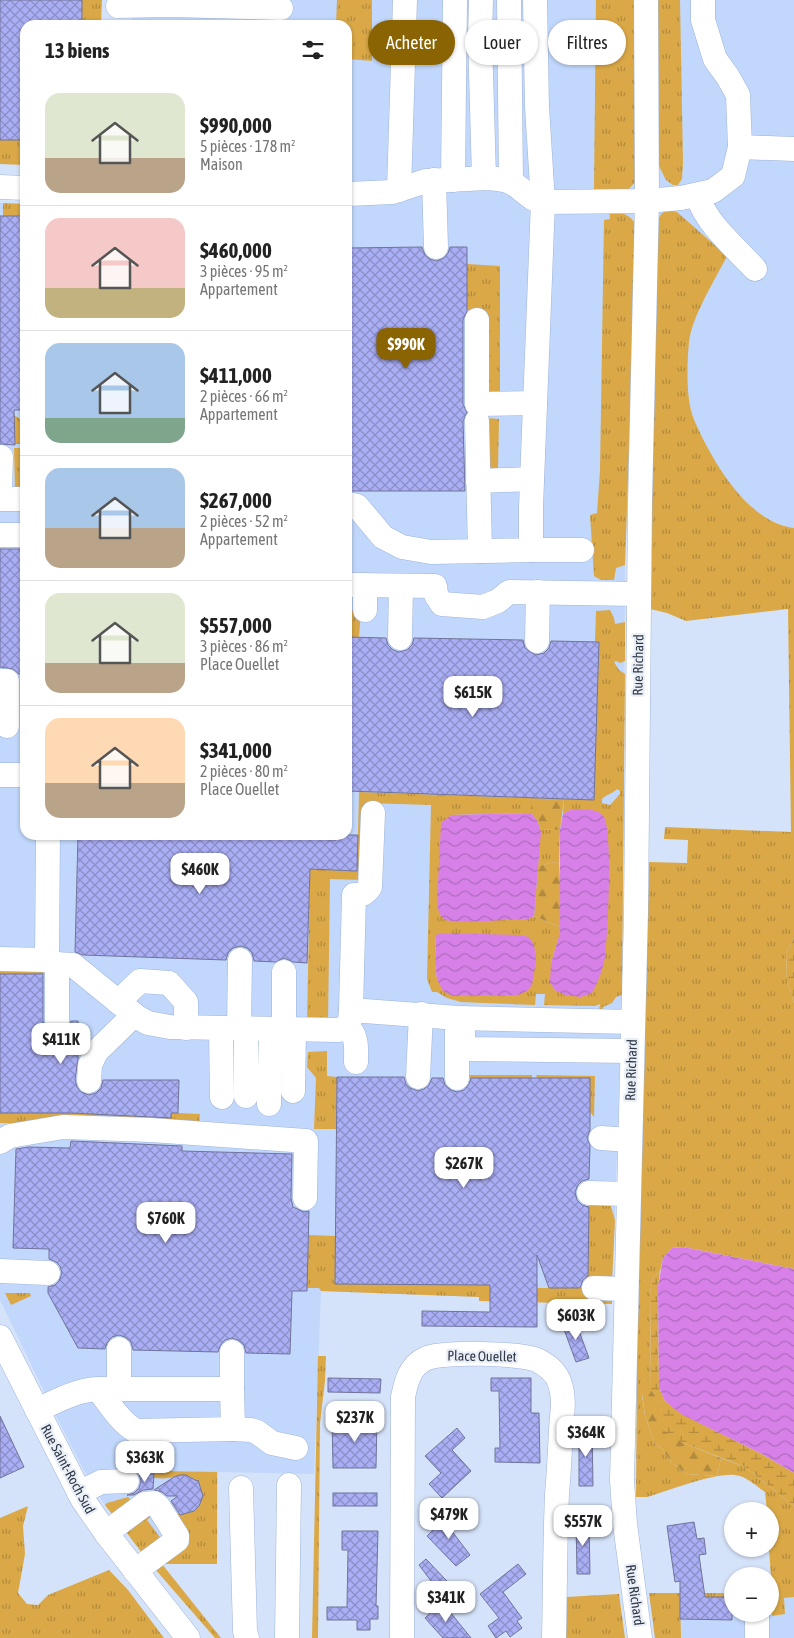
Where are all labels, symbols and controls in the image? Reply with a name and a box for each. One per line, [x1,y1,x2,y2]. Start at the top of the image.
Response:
chip: Acheter [368,20,455,65]
chip: Louer [465,20,538,65]
chip: Filtres [548,20,626,65]
icon: filters [299,36,327,64]
text: 13 biens [45,38,110,62]
icon: home [85,113,145,173]
text: $990,000 [200,113,272,137]
text: 5 pièces · 178 m² [200,137,296,155]
text: Maison [200,155,243,173]
icon: home [85,238,145,298]
text: $460,000 [200,238,272,262]
text: 3 pièces · 95 m² [200,262,288,280]
text: Appartement [200,280,278,298]
pin: $990K [371,328,441,370]
text: $990K [387,335,425,353]
icon: home [85,363,145,423]
text: $411,000 [200,363,272,387]
text: 2 pièces · 66 m² [200,387,288,405]
text: Appartement [200,405,278,423]
icon: home [85,488,145,548]
text: $267,000 [200,488,272,512]
text: 2 pièces · 52 m² [200,512,288,530]
text: Appartement [200,530,278,548]
icon: home [85,613,145,673]
text: $557,000 [200,613,272,637]
street label: Rue Richard [629,634,647,696]
text: 3 pièces · 86 m² [200,637,288,655]
text: Place Ouellet [200,655,279,673]
pin: $615K [438,676,508,718]
text: $615K [454,683,492,701]
icon: home [85,738,145,798]
text: $341,000 [200,738,272,762]
text: 2 pièces · 80 m² [200,762,288,780]
text: Place Ouellet [200,780,279,798]
pin: $460K [165,852,235,895]
text: $460K [181,860,219,878]
pin: $411K [26,1022,96,1065]
text: $411K [42,1030,80,1048]
street label: Rue Richard [622,1039,640,1101]
pin: $267K [429,1146,499,1189]
text: $267K [445,1154,483,1172]
pin: $760K [131,1202,201,1244]
text: $760K [147,1209,185,1227]
pin: $603K [541,1298,611,1341]
text: $603K [557,1306,595,1324]
street label: Place Ouellet [447,1347,517,1365]
pin: $237K [320,1400,390,1443]
text: $237K [336,1408,374,1426]
pin: $364K [551,1416,621,1458]
street label: Rue Saint-Roch Sud [38,1422,98,1516]
text: $364K [567,1423,605,1441]
pin: $363K [110,1440,180,1483]
text: $363K [126,1448,164,1466]
pin: $479K [414,1498,484,1540]
map controls [724,1502,779,1622]
button: + [724,1502,779,1557]
pin: $557K [548,1504,618,1547]
text: $479K [430,1505,468,1523]
text: $557K [564,1512,602,1530]
street label: Rue Richard [623,1563,647,1627]
button: − [724,1567,779,1622]
pin: $341K [411,1580,481,1623]
text: $341K [427,1588,465,1606]

